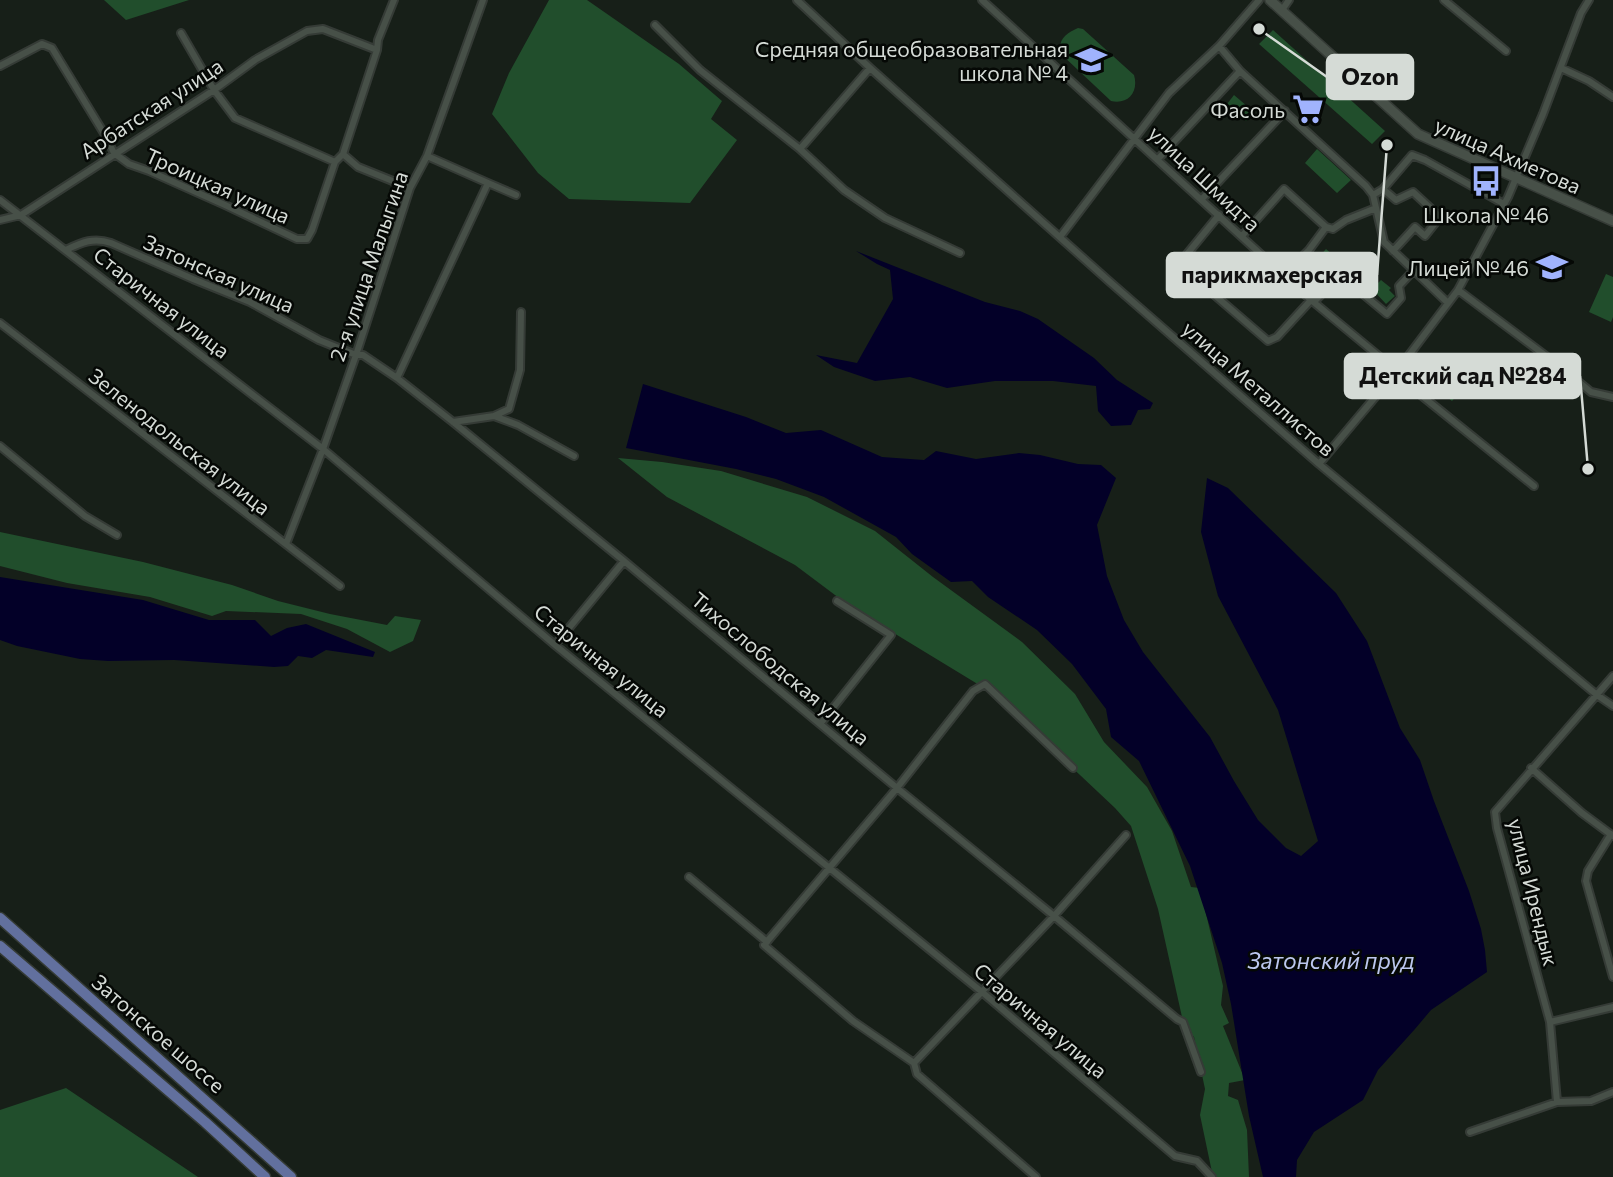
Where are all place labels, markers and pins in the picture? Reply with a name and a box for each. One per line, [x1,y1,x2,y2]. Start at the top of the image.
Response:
place label: Средняя общеобразовательная школа № 4 [755,36,1068,85]
school or university icon: Средняя общеобразовательная школа № 4 [1074,43,1108,77]
callout: Ozon [1327,55,1413,99]
supermarket icon: Фасоль [1291,92,1325,126]
place label: Фасоль [1210,97,1285,122]
bus stop icon: Школа № 46 [1469,164,1503,198]
place label: Школа № 46 [1423,202,1549,227]
school or university icon: Лицей № 46 [1535,250,1569,284]
callout: парикмахерская [1167,253,1377,297]
place label: Лицей № 46 [1408,255,1529,280]
callout: Детский сад №284 [1345,354,1580,398]

